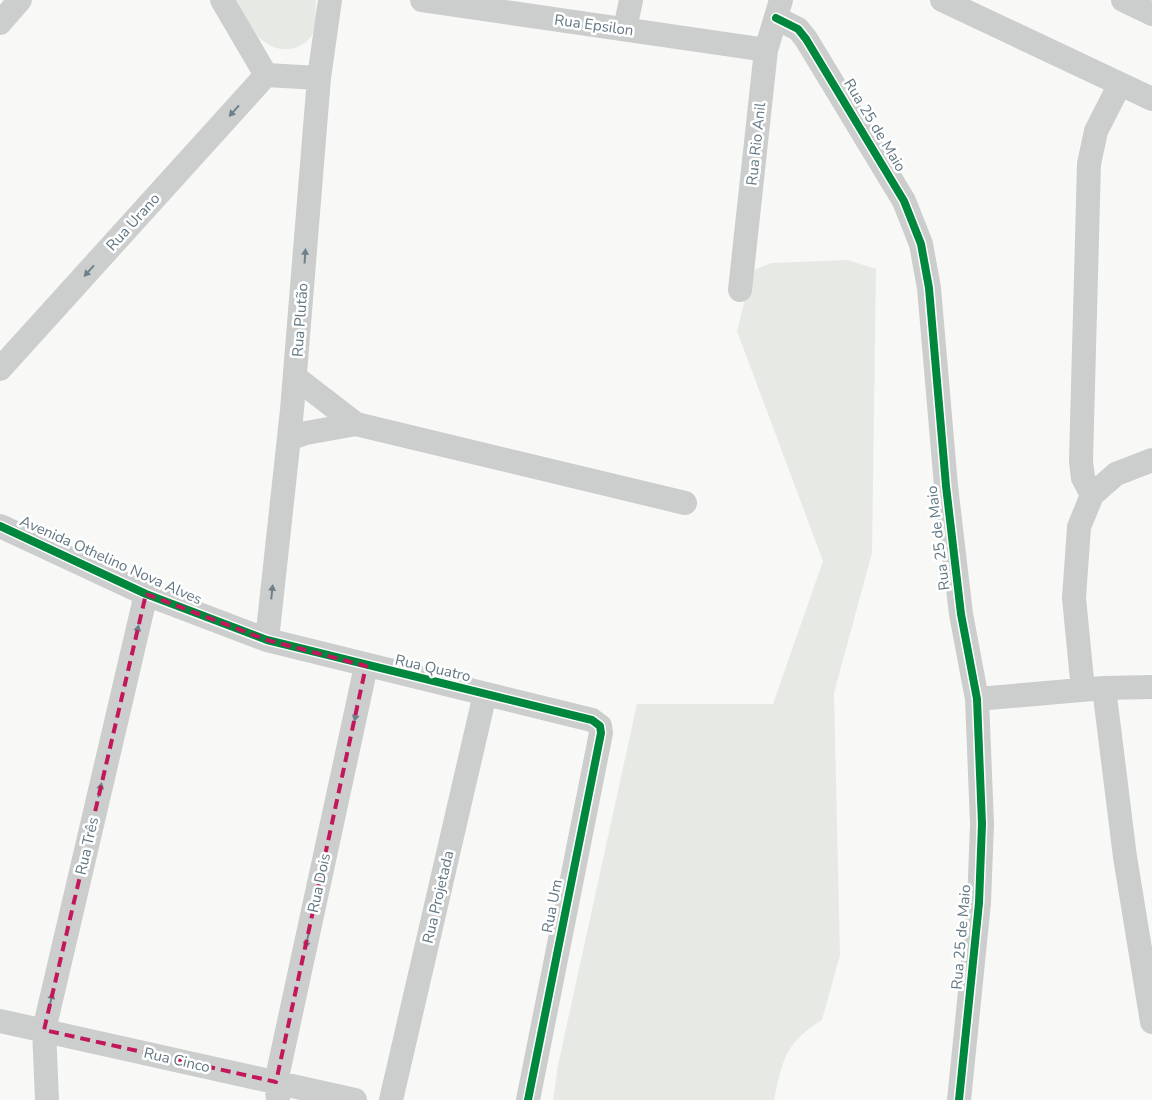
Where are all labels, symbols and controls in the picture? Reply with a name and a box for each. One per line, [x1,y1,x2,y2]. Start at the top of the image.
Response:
street label: Rua Epsilon [553,10,635,40]
street label: Rua 25 de Maio [839,75,911,175]
street label: Rua Rio Anil [742,101,770,186]
one-way arrow [228,105,239,118]
street label: Rua Urano [102,189,164,255]
one-way arrow [301,248,309,264]
one-way arrow [83,264,95,276]
street label: Rua Plutão [287,282,313,358]
street label: Rua 25 de Maio [922,485,954,591]
street label: Avenida Othelino Nova Alves [17,511,205,609]
one-way arrow [268,584,276,600]
one-way arrow [133,625,141,640]
street label: Rua Quatro [393,650,473,686]
one-way arrow [352,706,360,721]
one-way arrow [96,783,104,798]
street label: Rua Três [71,815,103,877]
street label: Rua Projetada [418,849,458,945]
street label: Rua Dois [303,851,335,915]
street label: Rua Um [537,878,567,934]
street label: Rua 25 de Maio [946,884,976,990]
one-way arrow [302,933,310,949]
one-way arrow [47,992,55,1007]
street label: Rua Cinco [142,1043,212,1077]

